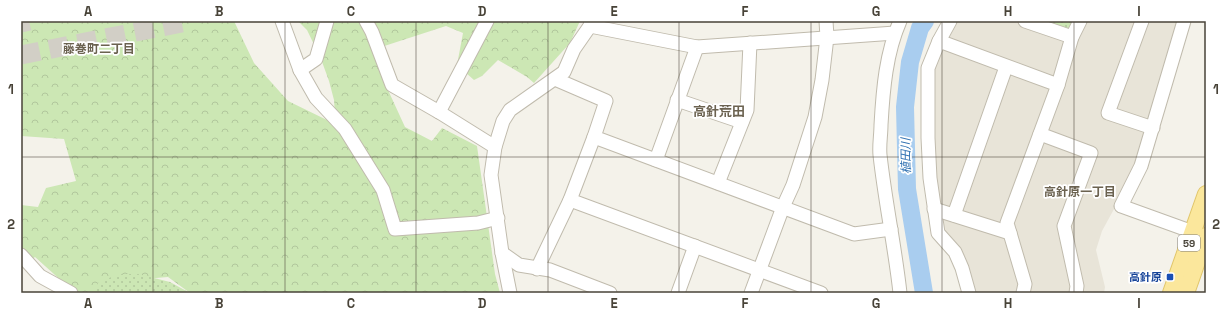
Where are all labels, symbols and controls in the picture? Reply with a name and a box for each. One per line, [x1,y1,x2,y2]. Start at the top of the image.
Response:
text: A [84,3,93,20]
text: B [215,3,224,20]
text: C [347,3,355,20]
text: D [478,3,487,20]
text: E [610,3,618,20]
text: F [742,3,749,20]
text: G [872,3,880,20]
text: H [1004,3,1012,20]
text: I [1137,3,1141,20]
district label: 藤巻町二丁目 [63,41,135,57]
text: 1 [8,81,14,98]
text: 1 [1213,81,1219,98]
district label: 高針荒田 [693,103,745,120]
water label: 植田川 [898,136,914,174]
district label: 高針原一丁目 [1044,184,1116,200]
text: 2 [7,216,15,233]
text: 2 [1212,216,1220,233]
road number: 59 [1178,235,1200,251]
place label: 高針原 [1129,270,1162,284]
marker: 高針原 [1165,272,1175,282]
text: A [84,295,93,312]
text: B [215,295,224,312]
text: C [347,295,355,312]
text: D [478,295,487,312]
text: E [610,295,618,312]
text: F [742,295,749,312]
text: G [872,295,880,312]
text: H [1004,295,1012,312]
text: I [1137,295,1141,312]

